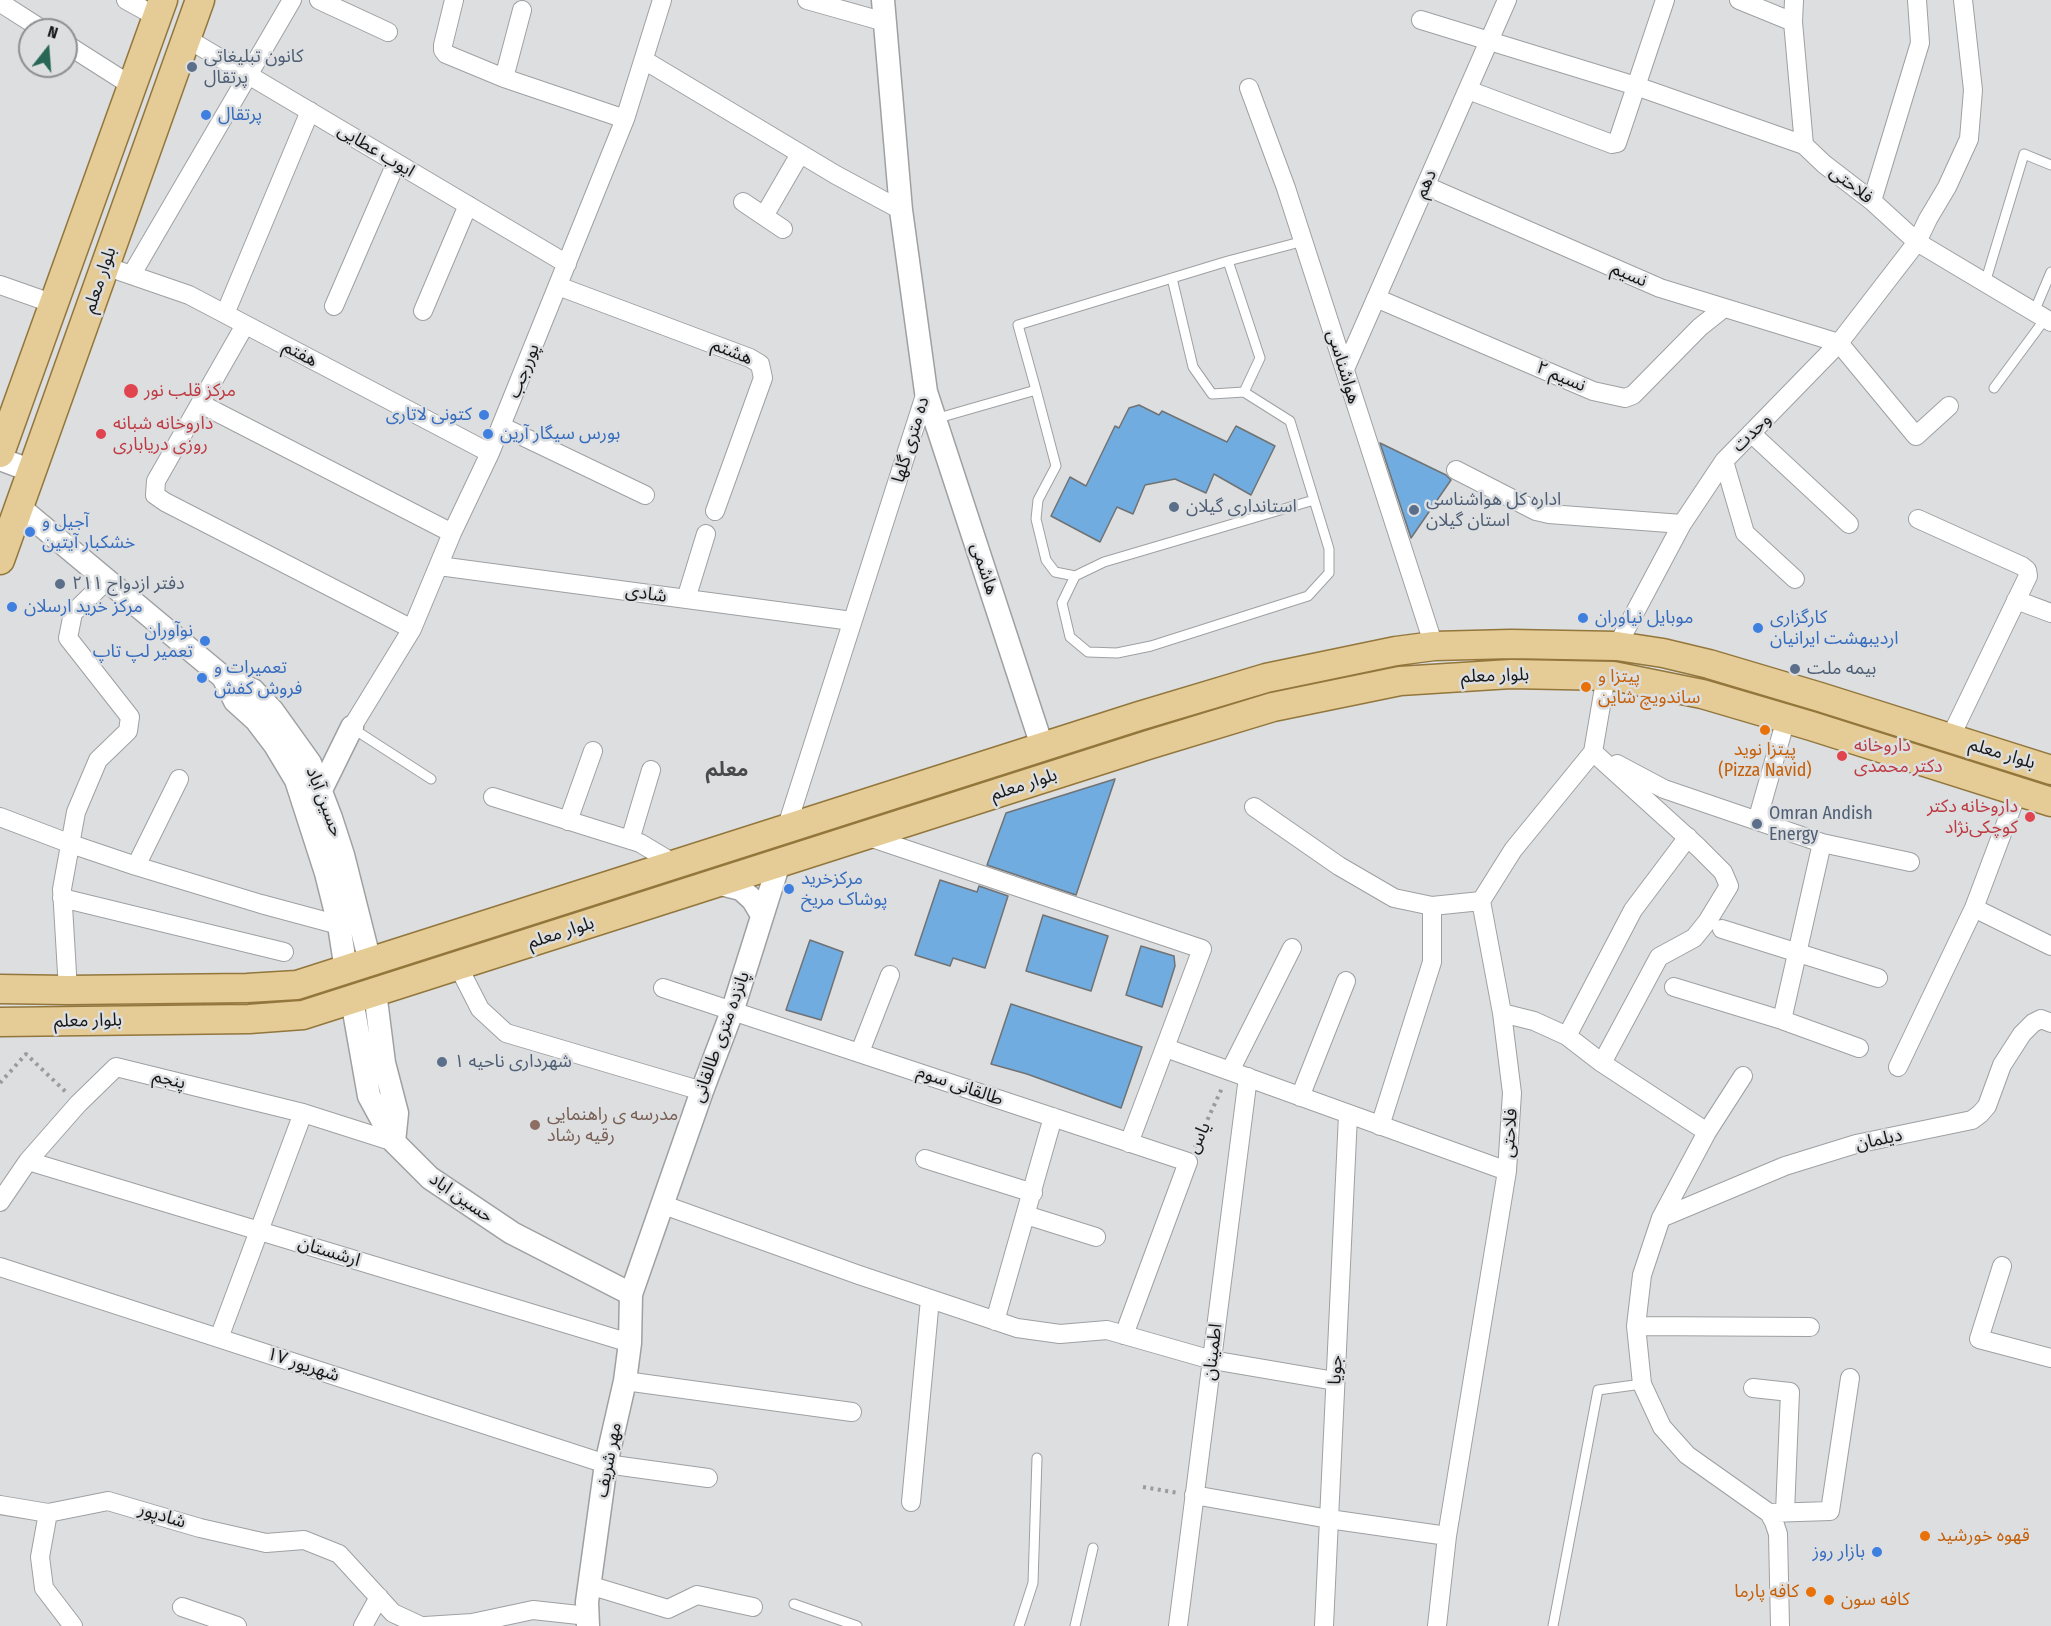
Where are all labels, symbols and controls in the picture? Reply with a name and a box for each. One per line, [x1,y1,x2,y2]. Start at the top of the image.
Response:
north arrow [18,18,78,78]
text: N [45,22,60,43]
place label: کانون تبلیغاتی پرتقال [204,46,303,88]
marker: کانون تبلیغاتی پرتقال [185,60,199,74]
place label: پرتقال [218,104,262,126]
marker: پرتقال [199,108,213,122]
street label: ایوب عطایی [334,120,418,182]
street label: فلاحتی [1825,161,1877,209]
street label: دهم [1410,166,1442,202]
street label: بلوار معلم [79,244,121,316]
street label: نسیم [1608,258,1650,292]
street label: هواشناسی [1322,328,1364,406]
street label: هشتم [708,334,756,370]
street label: هفتم [279,336,321,372]
street label: پوررجب [503,341,545,401]
street label: نسیم ٢ [1533,357,1589,397]
place label: مرکز قلب نور [144,380,236,402]
marker: مرکز قلب نور [122,382,140,400]
street label: ده متری گلها [888,395,934,485]
place label: کتونی لاتاری [386,404,472,426]
marker: کتونی لاتاری [477,408,491,422]
street label: وحدت [1728,409,1776,457]
place label: داروخانه شبانه روزی دریاباری [113,413,213,456]
place label: بورس سیگار آرین [500,423,620,445]
marker: داروخانه شبانه روزی دریاباری [94,427,108,441]
marker: بورس سیگار آرین [481,427,495,441]
place label: اداره کل هواشناسی استان گیلان [1426,489,1561,532]
place label: استانداری گیلان [1186,496,1297,518]
marker: استانداری گیلان [1167,500,1181,514]
marker: اداره کل هواشناسی استان گیلان [1407,503,1421,517]
place label: آجیل و خشکبار آیتین [42,511,135,554]
marker: آجیل و خشکبار آیتین [23,525,37,539]
street label: هاشمی [965,540,1003,598]
place label: دفتر ازدواج ۲۱۱ [72,573,185,595]
marker: دفتر ازدواج ۲۱۱ [53,577,67,591]
street label: شادی [624,580,668,608]
place label: مرکز خرید ارسلان [24,596,143,618]
marker: مرکز خرید ارسلان [5,600,19,614]
place label: موبایل نیاوران [1595,607,1693,629]
place label: کارگزاری اردیبهشت ایرانیان [1770,607,1899,650]
marker: موبایل نیاوران [1576,611,1590,625]
place label: نوآوران تعمیر لپ تاپ [93,620,193,662]
marker: کارگزاری اردیبهشت ایرانیان [1751,621,1765,635]
marker: نوآوران تعمیر لپ تاپ [198,634,212,648]
place label: تعمیرات و فروش کفش [214,657,302,700]
place label: بیمه ملت [1807,658,1876,680]
marker: بیمه ملت [1788,662,1802,676]
street label: بلوار معلم [1461,664,1529,688]
place label: پیتزا و ساندویچ شاین [1598,666,1700,708]
marker: تعمیرات و فروش کفش [195,671,209,685]
marker: پیتزا و ساندویچ شاین [1579,680,1593,694]
marker: پیتزا نوید (Pizza Navid) [1758,723,1772,737]
street label: بلوار معلم [1966,734,2038,774]
place label: داروخانه دکتر محمدی [1854,735,1943,777]
place label: پیتزا نوید (Pizza Navid) [1718,739,1812,782]
marker: داروخانه دکتر محمدی [1835,749,1849,763]
district label: معلم [706,758,748,782]
street label: حسین آباد [301,764,347,840]
street label: بلوار معلم [988,764,1060,806]
place label: داروخانه دکتر کوچکی‌نژاد [1927,796,2018,838]
place label: Omran Andish Energy [1769,803,1873,846]
marker: داروخانه دکتر کوچکی‌نژاد [2023,810,2037,824]
marker: Omran Andish Energy [1750,817,1764,831]
place label: مرکزخرید پوشاک مریخ [801,868,887,910]
marker: مرکزخرید پوشاک مریخ [782,882,796,896]
street label: بلوار معلم [525,912,597,954]
street label: پانزده متری طالقانی [687,969,755,1105]
street label: بلوار معلم [54,1010,122,1032]
place label: شهرداری ناحیه ۱ [454,1051,572,1073]
marker: شهرداری ناحیه ۱ [435,1055,449,1069]
street label: طالقانی سوم [914,1061,1006,1111]
street label: پنجم [150,1066,188,1094]
place label: مدرسه ی راهنمایی رقیه رشاد [547,1104,678,1146]
street label: فلاحتی [1498,1108,1522,1158]
marker: مدرسه ی راهنمایی رقیه رشاد [528,1118,542,1132]
street label: یاس [1182,1119,1216,1157]
street label: دیلمان [1854,1125,1904,1155]
street label: حسین اباد [425,1168,497,1228]
street label: ارشستان [295,1232,363,1272]
street label: اطمینان [1199,1322,1227,1382]
street label: ۱۷ شهریور [264,1343,342,1387]
street label: جویا [1324,1355,1348,1385]
street label: مهر شریف [591,1421,627,1499]
street label: شادپور [136,1499,188,1533]
place label: قهوه خورشید [1937,1525,2030,1547]
marker: قهوه خورشید [1918,1529,1932,1543]
place label: بازار روز [1812,1541,1865,1563]
marker: بازار روز [1870,1545,1884,1559]
place label: کافه پارما [1734,1581,1799,1603]
marker: کافه پارما [1804,1585,1818,1599]
place label: کافه سون [1841,1589,1910,1611]
marker: کافه سون [1822,1593,1836,1607]

